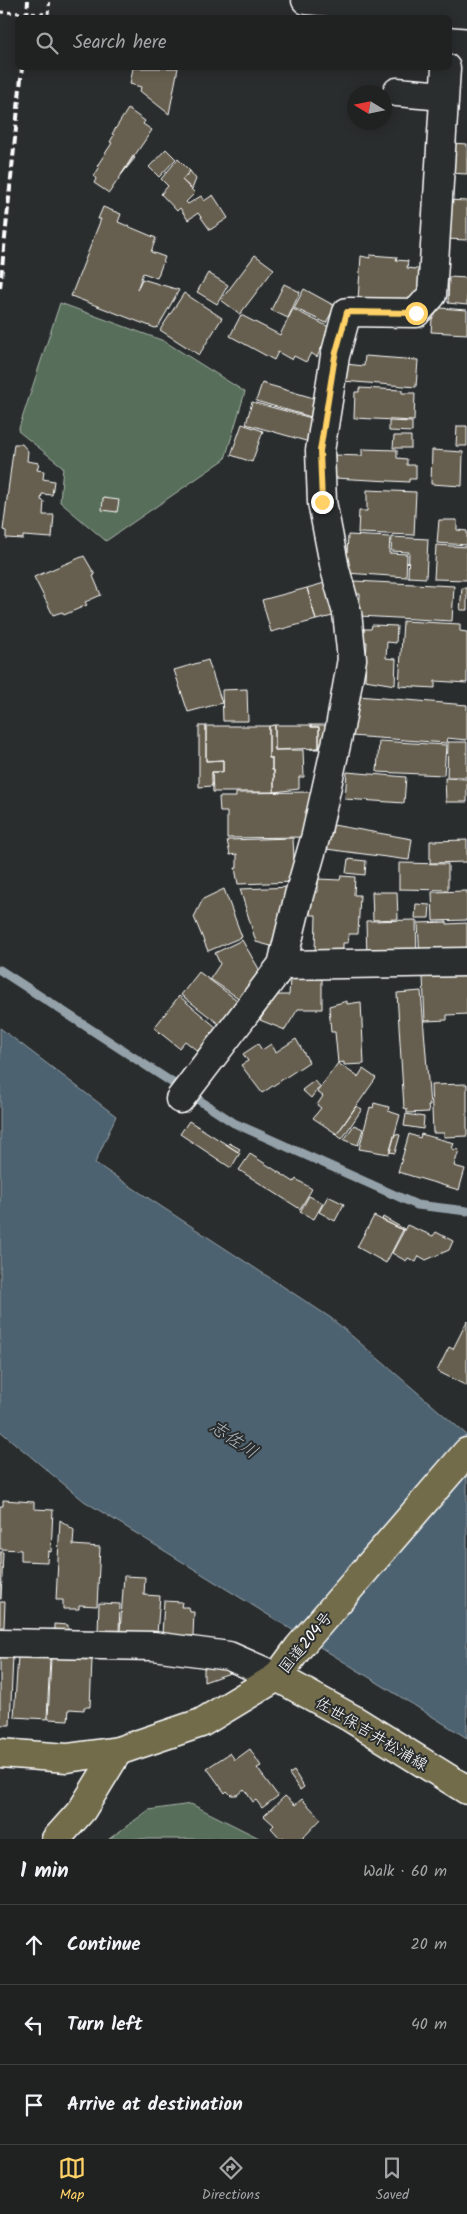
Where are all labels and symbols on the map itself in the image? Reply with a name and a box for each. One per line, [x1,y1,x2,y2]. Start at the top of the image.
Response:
north arrow [347,85,392,130]
route start [405,302,428,325]
route end [311,491,334,514]
water label: 志佐川 [203,1413,264,1467]
street label: 国道204号 [273,1606,339,1680]
street label: 佐世保吉井松浦線 [310,1691,433,1778]

